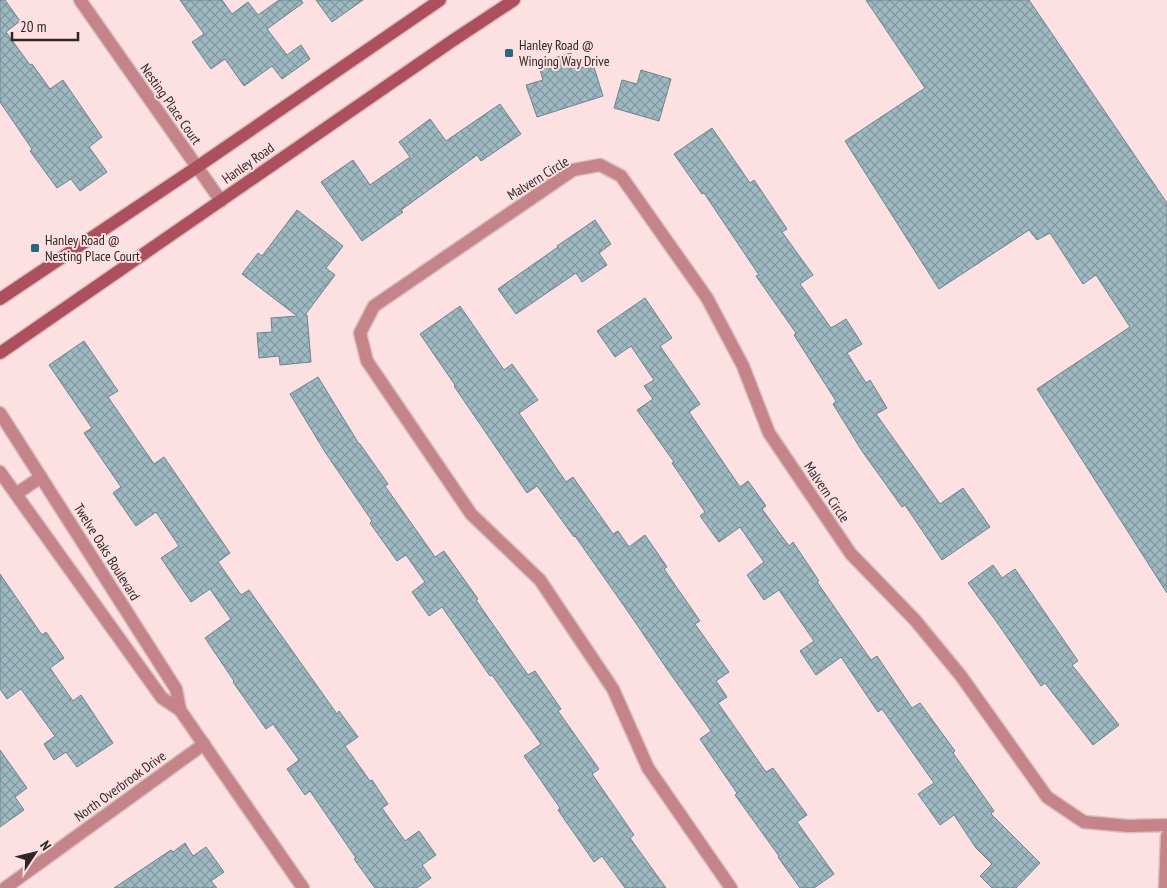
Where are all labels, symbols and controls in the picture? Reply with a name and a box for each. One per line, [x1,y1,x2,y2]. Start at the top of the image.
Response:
scale bar [12,10,79,42]
text: 20 m [20,17,46,36]
place label: Hanley Road @ Winging Way Drive [519,36,610,70]
marker: Hanley Road @ Winging Way Drive [503,47,515,59]
street label: Nesting Place Court [136,60,206,148]
street label: Hanley Road [218,138,278,188]
street label: Malvern Circle [504,152,572,204]
place label: Hanley Road @ Nesting Place Court [45,231,140,265]
marker: Hanley Road @ Nesting Place Court [29,242,41,254]
street label: Malvern Circle [800,458,854,526]
street label: Twelve Oaks Boulevard [70,500,144,604]
street label: North Overbrook Drive [71,747,169,825]
north arrow [10,828,60,878]
text: N [36,837,55,854]

